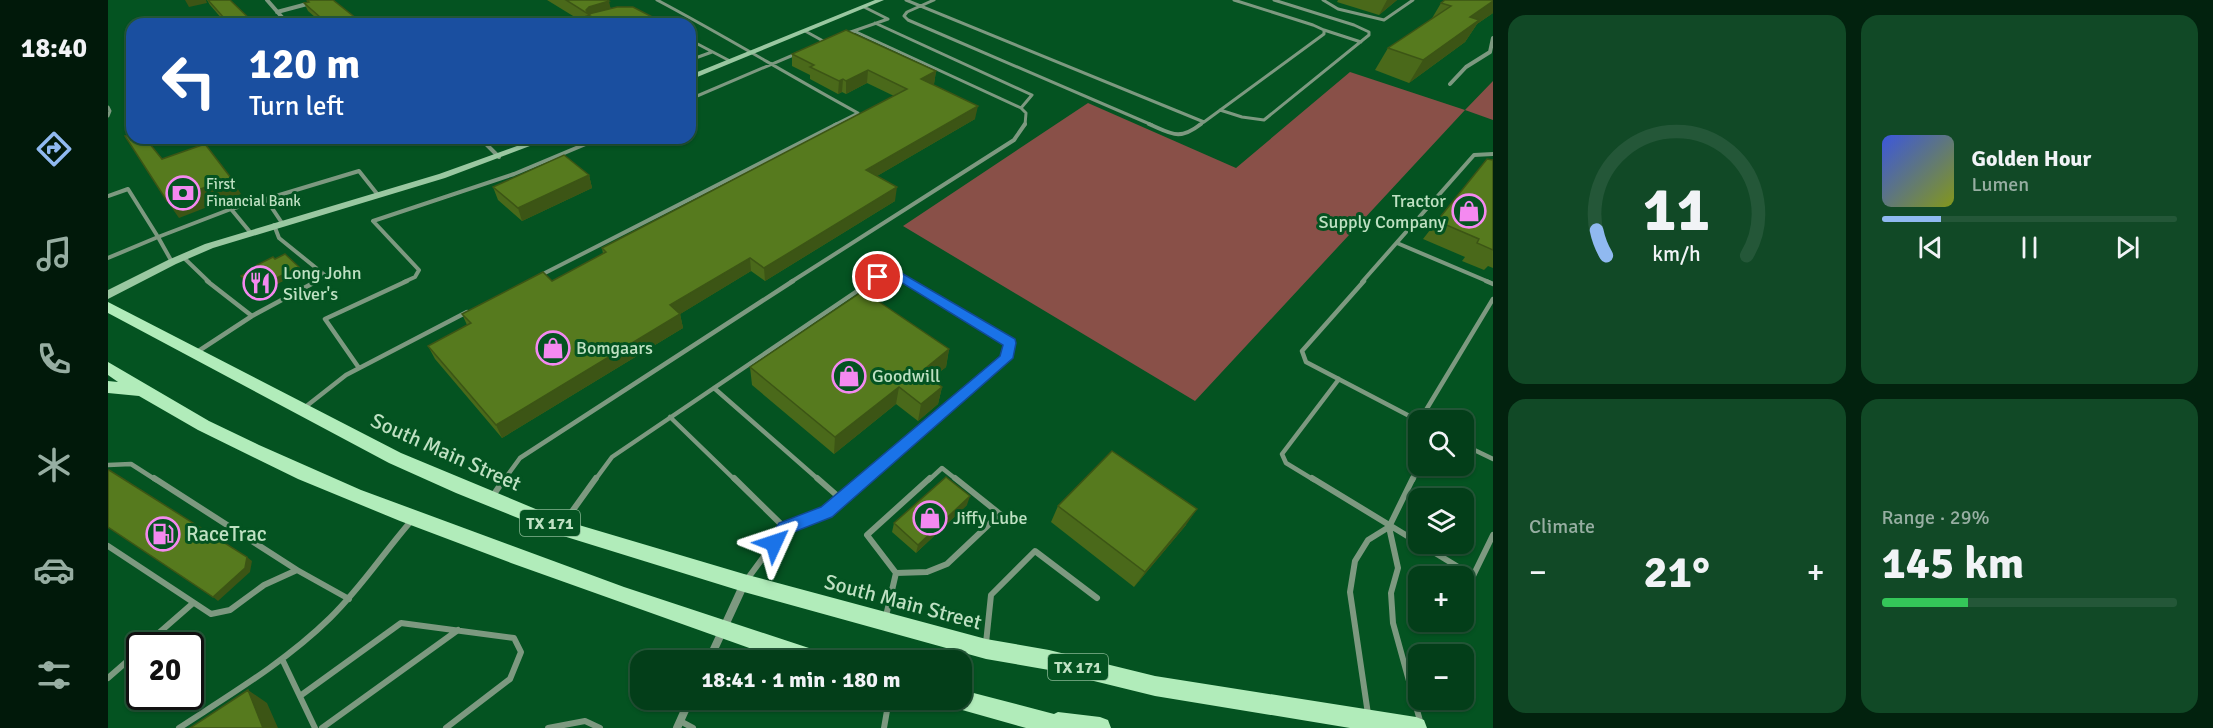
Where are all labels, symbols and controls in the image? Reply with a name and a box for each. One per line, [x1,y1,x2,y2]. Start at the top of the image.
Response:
text: 18:40 [21,32,87,65]
text: 120 m [249,39,360,90]
icon: left [150,42,228,120]
text: Turn left [249,90,344,123]
icon: directions [33,128,75,170]
text: Golden Hour [1972,145,2091,172]
text: 11 [1643,172,1710,249]
text: Lumen [1972,172,2029,197]
bank icon: First Financial Bank [165,175,201,211]
place label: First Financial Bank [206,175,301,210]
place label: Tractor Supply Company [1319,190,1447,233]
shop icon: Tractor Supply Company [1451,193,1487,229]
icon: previous [1914,231,1947,264]
icon: pause [2013,231,2046,264]
icon: next [2111,231,2144,264]
icon: music [33,233,75,275]
text: km/h [1652,242,1701,268]
pin [852,251,903,302]
icon: arrive [861,260,894,293]
place label: Long John Silver's [283,262,362,305]
restaurant icon: Long John Silver's [242,265,278,301]
shop icon: Bomgaars [535,330,571,366]
place label: Bomgaars [576,337,653,359]
icon: phone [33,338,75,380]
shop icon: Goodwill [831,358,867,394]
place label: Goodwill [872,365,940,387]
street label: South Main Street [367,407,525,497]
map controls [1408,410,1474,710]
button: search [1408,410,1474,476]
icon: climate [33,444,75,486]
button: layers [1408,488,1474,554]
shop icon: Jiffy Lube [912,500,948,536]
text: Range · 29% [1882,505,1990,530]
place label: Jiffy Lube [953,507,1028,529]
road number: TX 171 [520,510,580,536]
position arrow [742,511,806,575]
text: Climate [1529,514,1595,539]
fuel station icon: RaceTrac [145,516,181,552]
place label: RaceTrac [186,521,267,547]
text: 145 km [1882,536,2024,591]
text: 21° [1643,545,1710,600]
icon: car [33,549,75,591]
text: − [1529,552,1547,593]
text: + [1807,552,1824,593]
button: + [1408,566,1474,632]
street label: South Main Street [822,569,984,635]
speed limit sign: 20 [126,632,204,710]
button: − [1408,644,1474,710]
icon: filters [33,654,75,696]
road number: TX 171 [1048,654,1108,680]
text: 18:41 · 1 min · 180 m [701,666,901,693]

